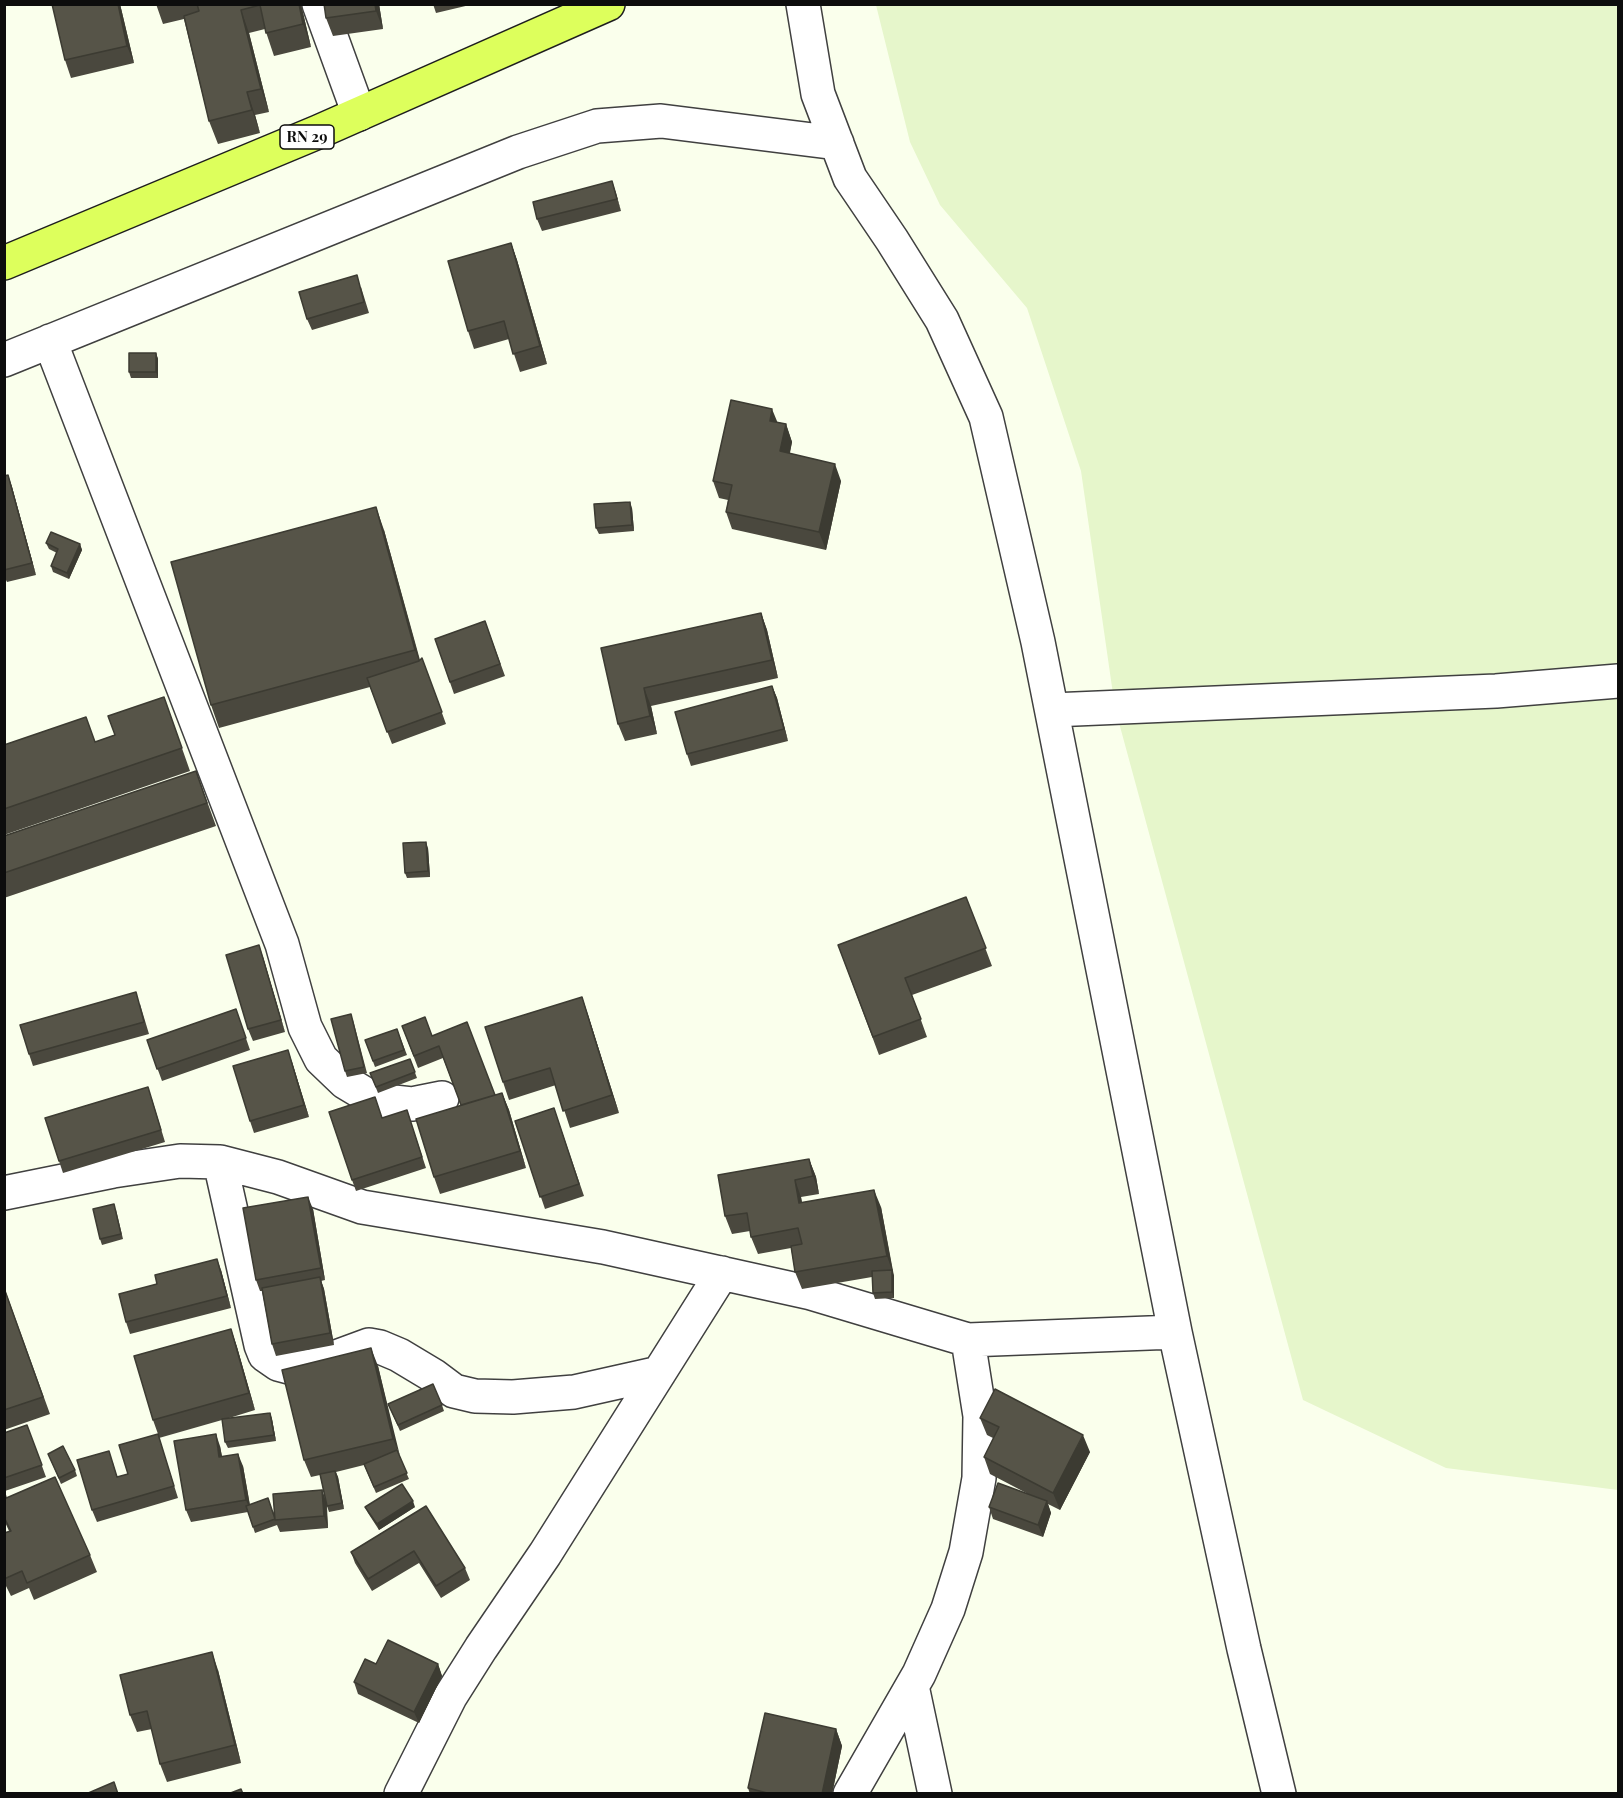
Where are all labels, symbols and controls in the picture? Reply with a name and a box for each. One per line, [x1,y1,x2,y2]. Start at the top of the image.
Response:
road number: RN 29 [280,125,334,149]

